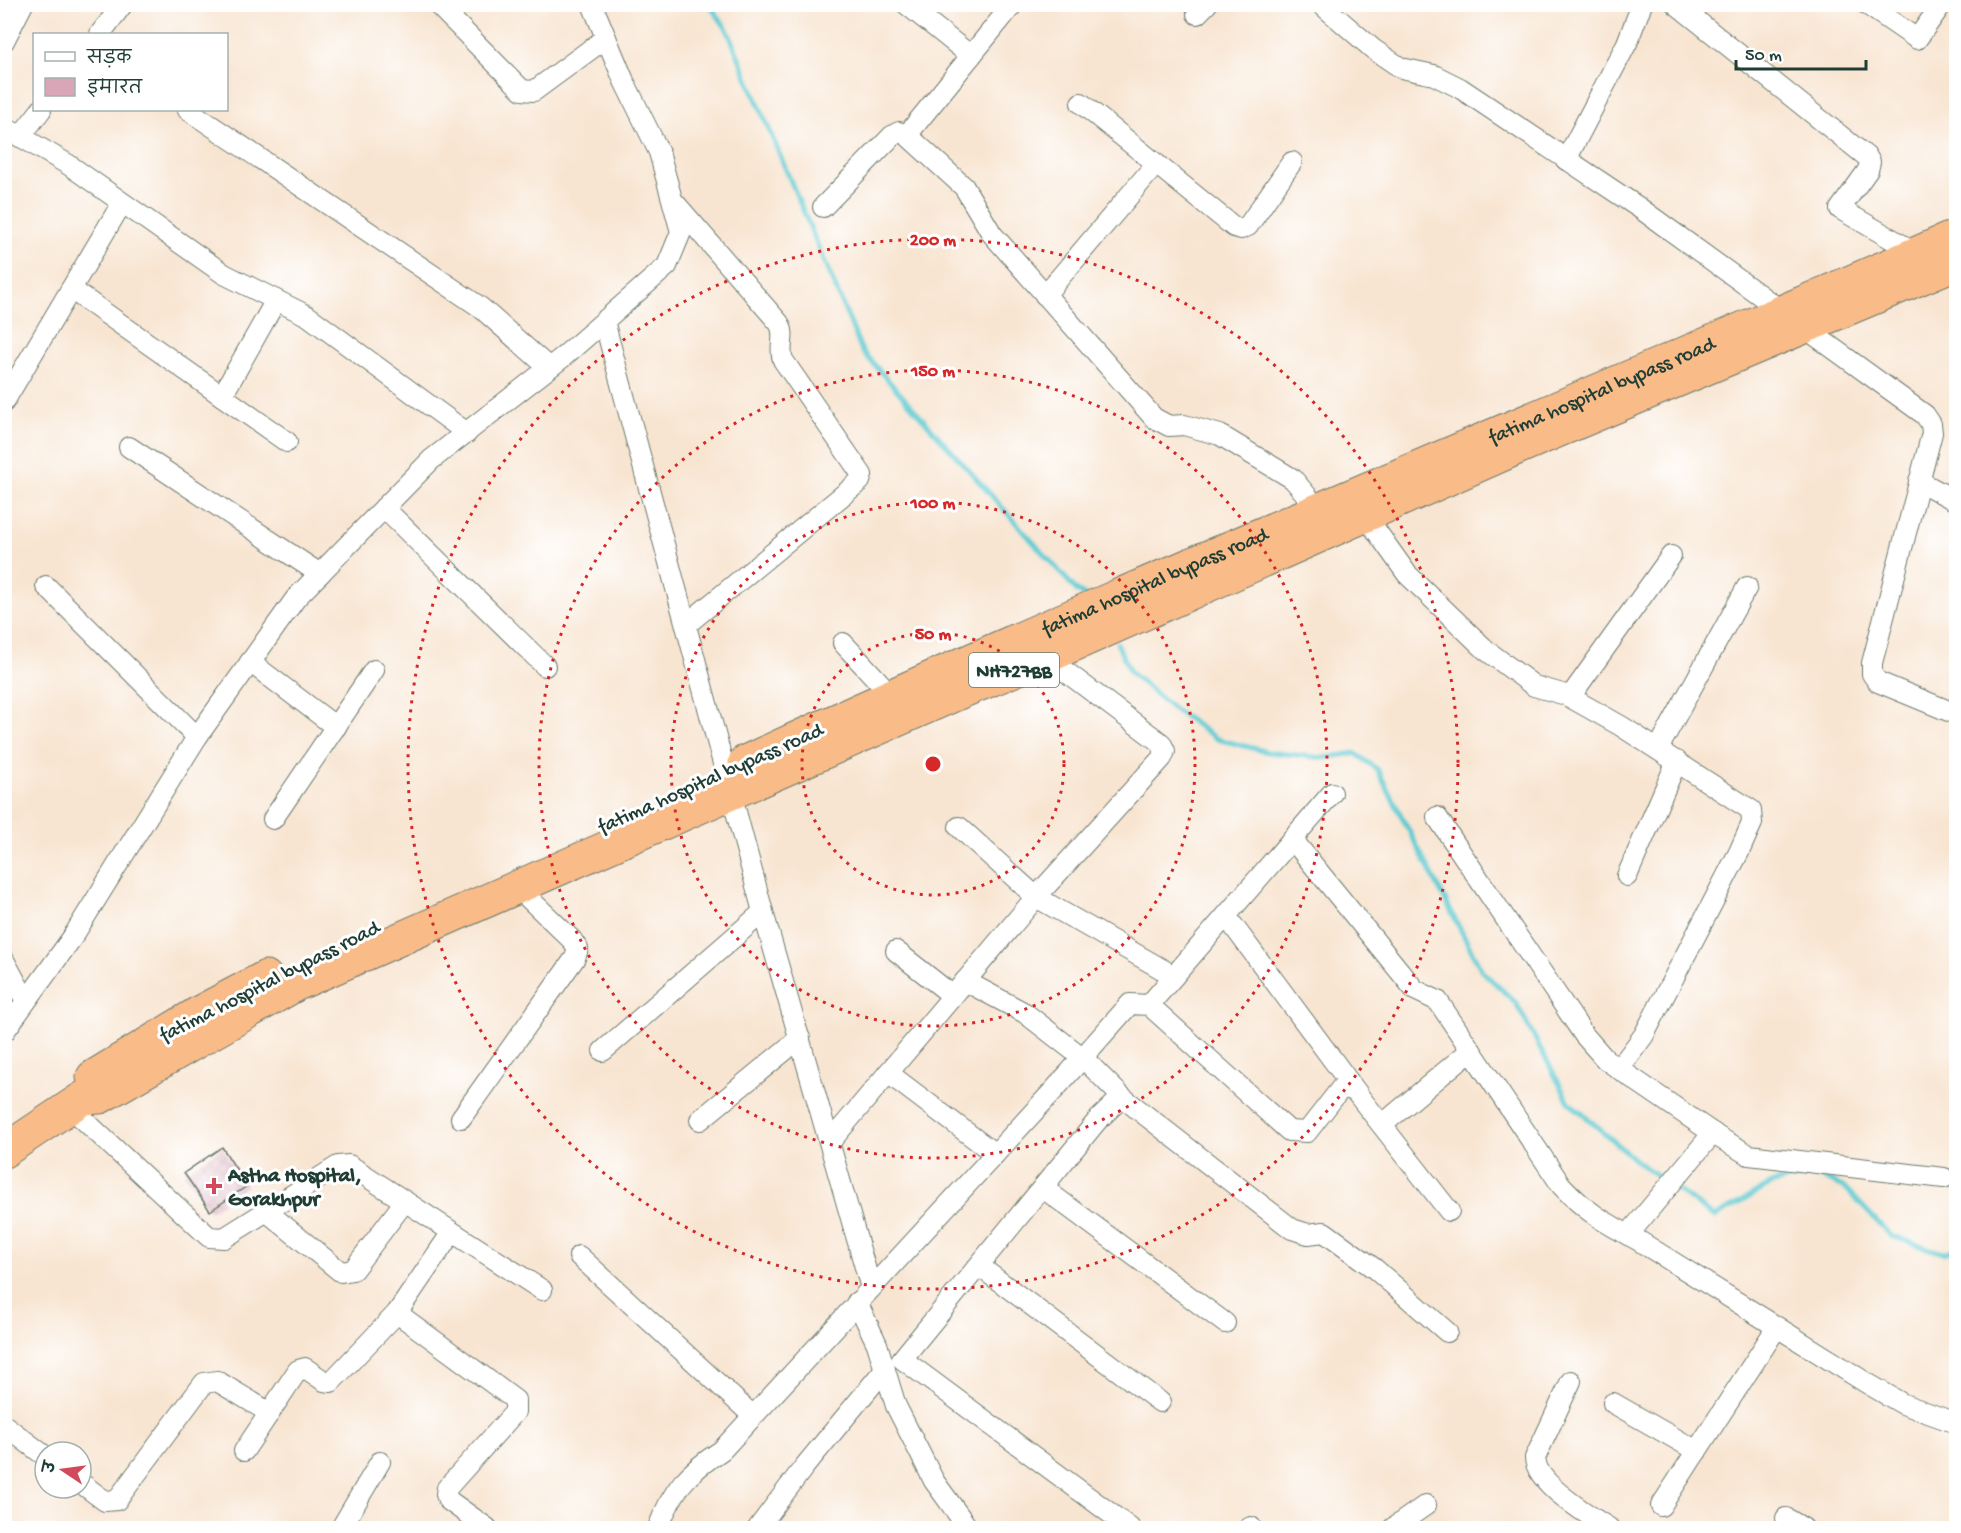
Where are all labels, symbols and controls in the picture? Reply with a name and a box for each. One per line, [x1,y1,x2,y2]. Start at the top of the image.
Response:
legend [33,33,228,111]
scale bar [1736,33,1866,71]
text: 50 m [1745,46,1782,67]
text: सड़क [86,49,132,70]
text: इमारत [87,78,143,100]
text: 200 m [910,231,956,252]
street label: fatima hospital bypass road [1485,332,1721,452]
text: 150 m [910,362,955,383]
text: 100 m [910,494,956,515]
street label: fatima hospital bypass road [1038,523,1274,644]
text: 50 m [915,625,952,646]
road number: NH727BB [969,653,1059,687]
street label: fatima hospital bypass road [594,719,829,842]
centre of rings [923,754,943,774]
street label: fatima hospital bypass road [156,916,386,1050]
place label: Astha Hospital, Gorakhpur [227,1165,362,1214]
marker: Astha Hospital, Gorakhpur [205,1177,223,1195]
north arrow [33,1440,93,1500]
text: उ [41,1459,63,1477]

